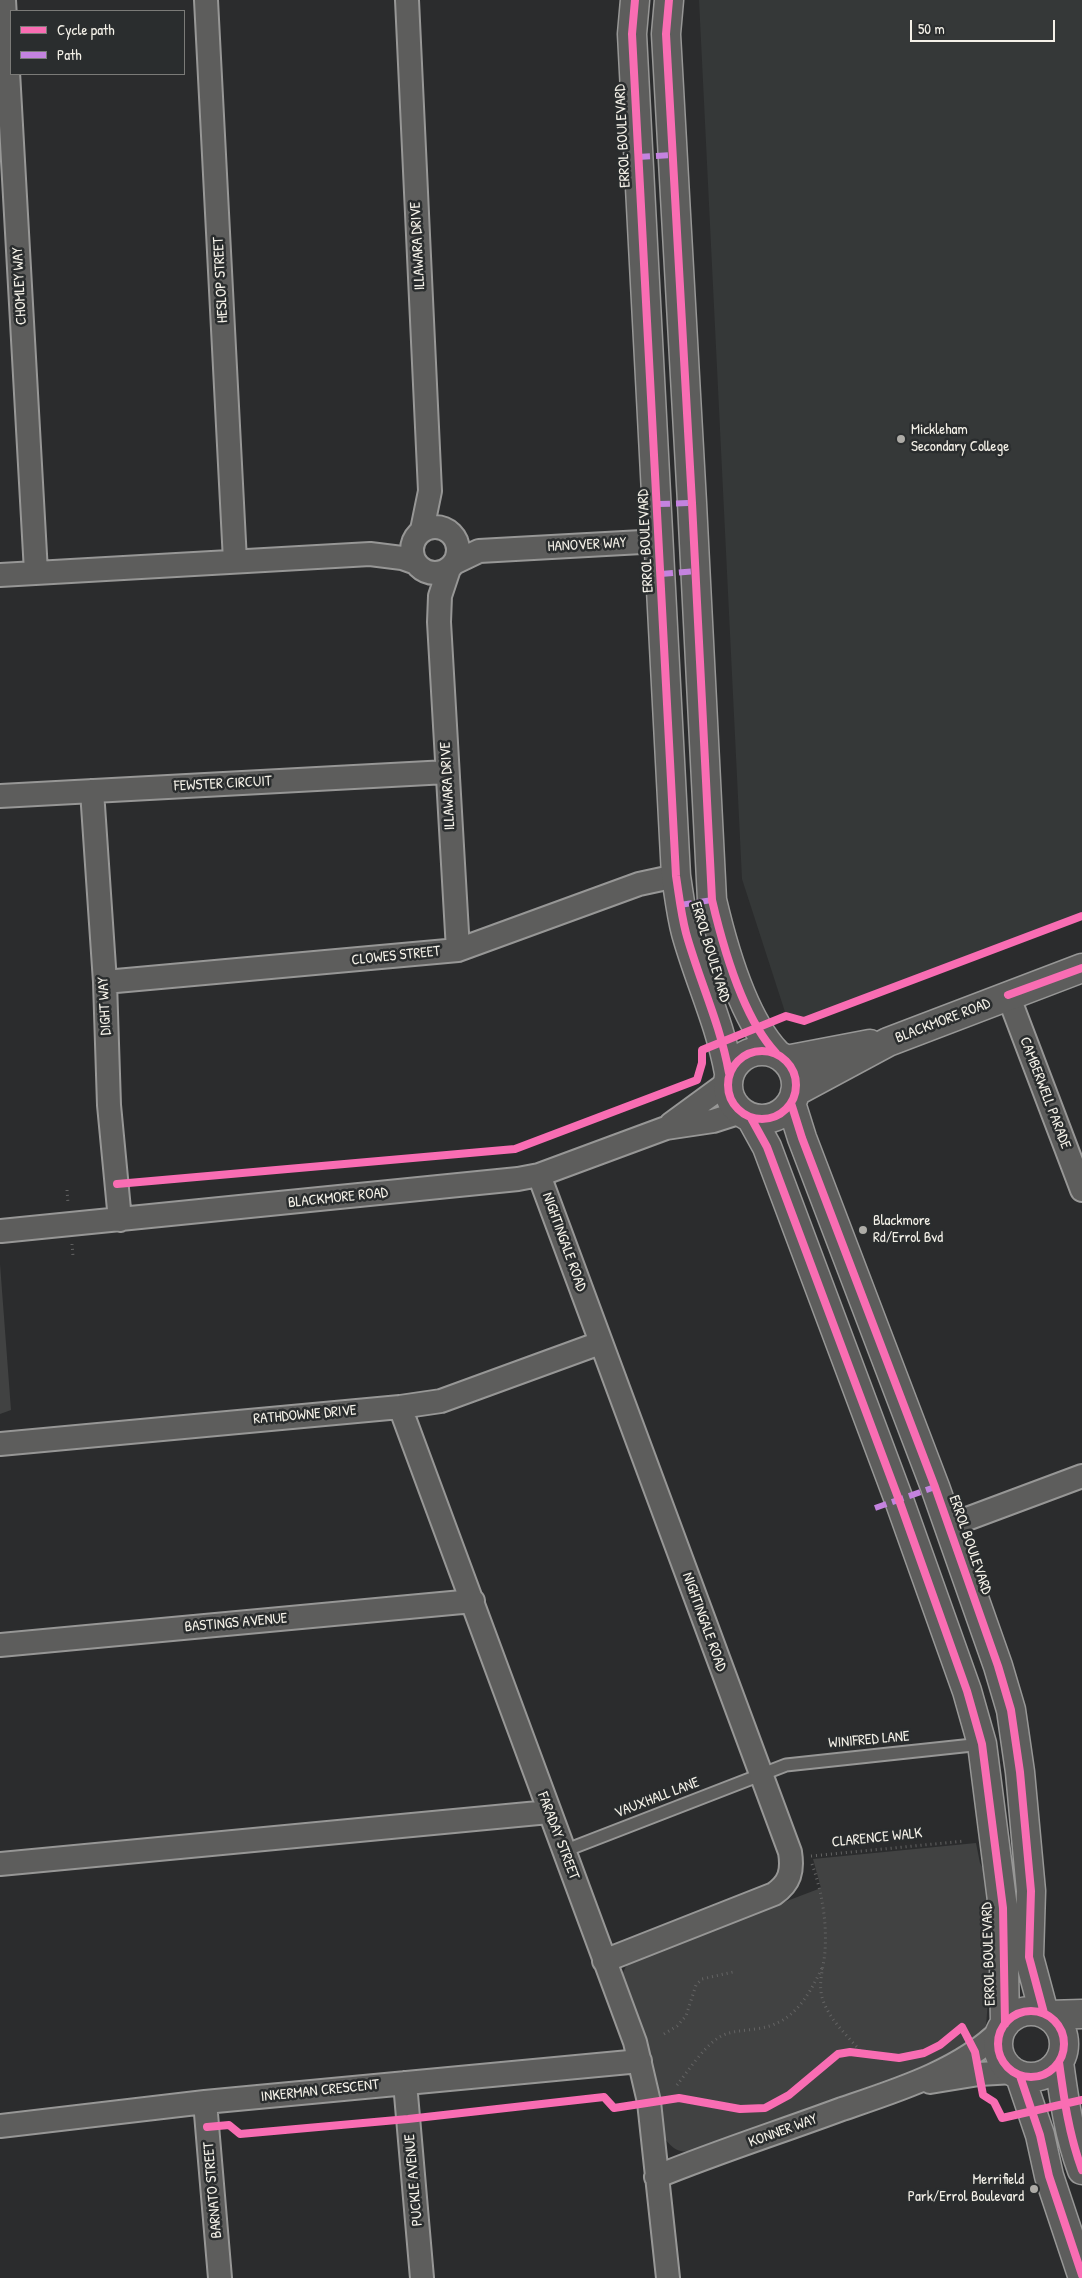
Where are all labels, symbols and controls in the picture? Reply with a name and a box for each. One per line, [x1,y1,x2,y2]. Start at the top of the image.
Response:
legend [10,10,185,75]
scale bar [912,10,1057,42]
text: 50 m [918,18,945,39]
text: Cycle path [57,19,115,40]
text: Path [57,44,82,65]
street label: ERROL BOULEVARD [611,84,635,188]
street label: ILLAWARA DRIVE [407,201,429,291]
street label: HESLOP STREET [210,237,232,323]
street label: CHOMLEY WAY [9,247,31,325]
place label: Mickleham Secondary College [911,421,1009,456]
marker: Mickleham Secondary College [895,433,907,445]
street label: ERROL BOULEVARD [634,489,658,593]
street label: HANOVER WAY [547,534,627,556]
street label: ILLAWARA DRIVE [437,741,459,831]
street label: FEWSTER CIRCUIT [174,772,272,796]
street label: ERROL BOULEVARD [686,900,734,1004]
street label: CLOWES STREET [351,942,441,970]
street label: DIGHT WAY [94,976,116,1036]
street label: BLACKMORE ROAD [893,995,993,1047]
street label: CAMBERWELL PARADE [1015,1035,1075,1151]
street label: BLACKMORE ROAD [287,1184,389,1212]
street label: NIGHTINGALE ROAD [538,1190,590,1294]
place label: Blackmore Rd/Errol Bvd [873,1212,943,1247]
marker: Blackmore Rd/Errol Bvd [857,1224,869,1236]
street label: RATHDOWNE DRIVE [253,1402,357,1428]
street label: ERROL BOULEVARD [945,1493,995,1597]
street label: NIGHTINGALE ROAD [678,1570,730,1674]
street label: BASTINGS AVENUE [184,1610,288,1636]
street label: WINIFRED LANE [828,1727,910,1753]
street label: VAUXHALL LANE [612,1774,702,1822]
street label: FARADAY STREET [533,1790,583,1882]
street label: CLARENCE WALK [831,1824,923,1852]
street label: ERROL BOULEVARD [978,1902,1000,2006]
street label: INKERMAN CRESCENT [260,2076,380,2106]
street label: KONNER WAY [746,2110,820,2152]
street label: PUCKLE AVENUE [401,2133,427,2227]
street label: BARNATO STREET [200,2141,226,2239]
place label: Merrifield Park/Errol Boulevard [908,2171,1024,2206]
marker: Merrifield Park/Errol Boulevard [1028,2183,1040,2195]

